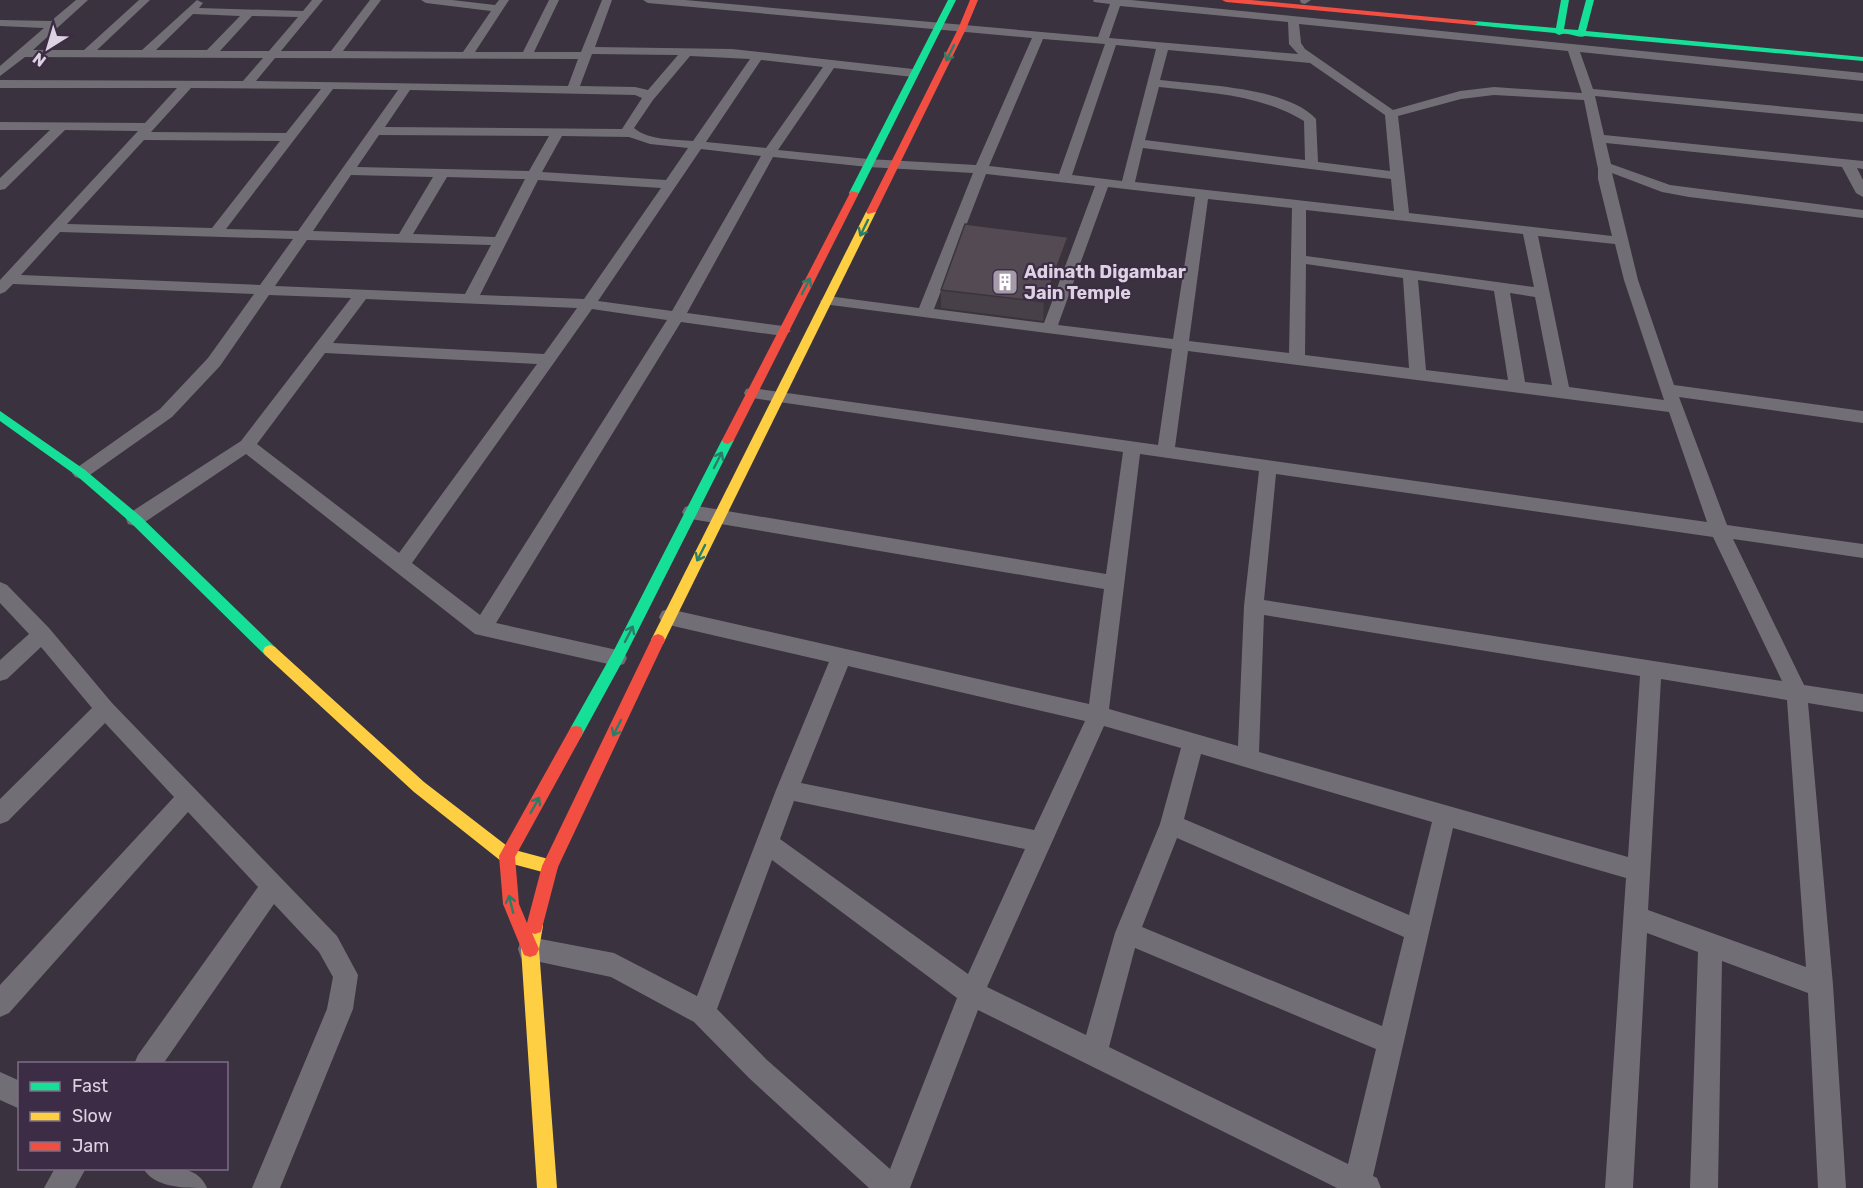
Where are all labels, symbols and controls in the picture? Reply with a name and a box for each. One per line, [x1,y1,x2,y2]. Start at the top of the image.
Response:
north arrow [18,18,78,78]
one-way arrow [943,44,955,62]
text: N [29,49,50,71]
one-way arrow [857,219,869,237]
place label: Adinath Digambar Jain Temple [1024,261,1186,304]
building icon: Adinath Digambar Jain Temple [990,267,1020,297]
one-way arrow [800,278,812,296]
one-way arrow [712,452,724,470]
one-way arrow [695,543,706,561]
one-way arrow [623,626,635,643]
one-way arrow [610,719,622,737]
one-way arrow [529,797,541,814]
one-way arrow [505,895,517,914]
legend [18,1062,228,1170]
text: Fast [72,1075,108,1097]
text: Slow [72,1105,112,1127]
text: Jam [72,1135,109,1157]

